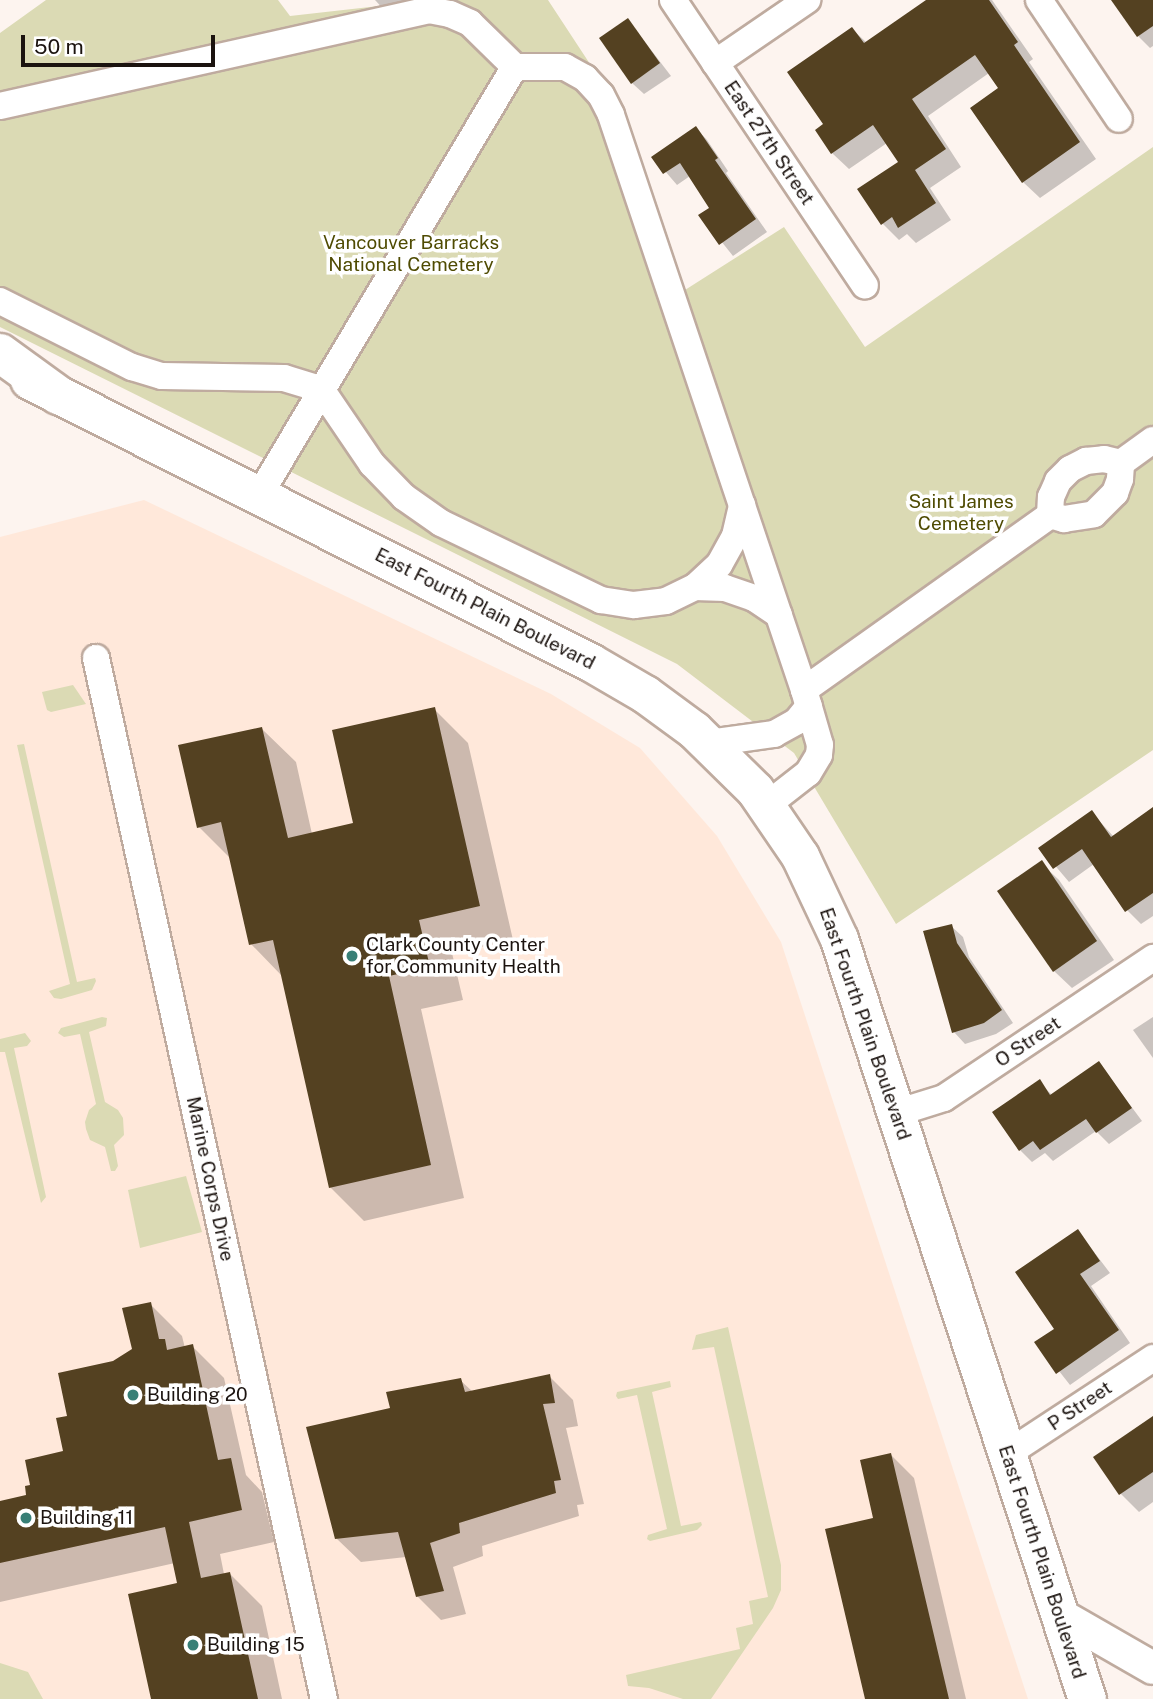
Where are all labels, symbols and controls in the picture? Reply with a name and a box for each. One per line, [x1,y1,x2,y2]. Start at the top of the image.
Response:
scale bar [24,21,219,65]
text: 50 m [34,34,84,59]
street label: East 27th Street [719,77,819,209]
park label: Vancouver Barracks National Cemetery [323,232,499,276]
park label: Saint James Cemetery [908,491,1014,535]
street label: East Fourth Plain Boulevard [371,543,599,675]
street label: East Fourth Plain Boulevard [814,905,916,1143]
place label: Clark County Center for Community Health [366,934,561,978]
marker: Clark County Center for Community Health [344,948,360,964]
street label: O Street [991,1012,1065,1072]
street label: Marine Corps Drive [181,1094,239,1264]
street label: P Street [1044,1376,1116,1436]
place label: Building 20 [147,1384,248,1406]
marker: Building 20 [125,1387,141,1403]
street label: East Fourth Plain Boulevard [993,1442,1091,1682]
place label: Building 11 [40,1507,133,1529]
marker: Building 11 [18,1510,34,1526]
place label: Building 15 [207,1634,305,1656]
marker: Building 15 [185,1637,201,1653]

